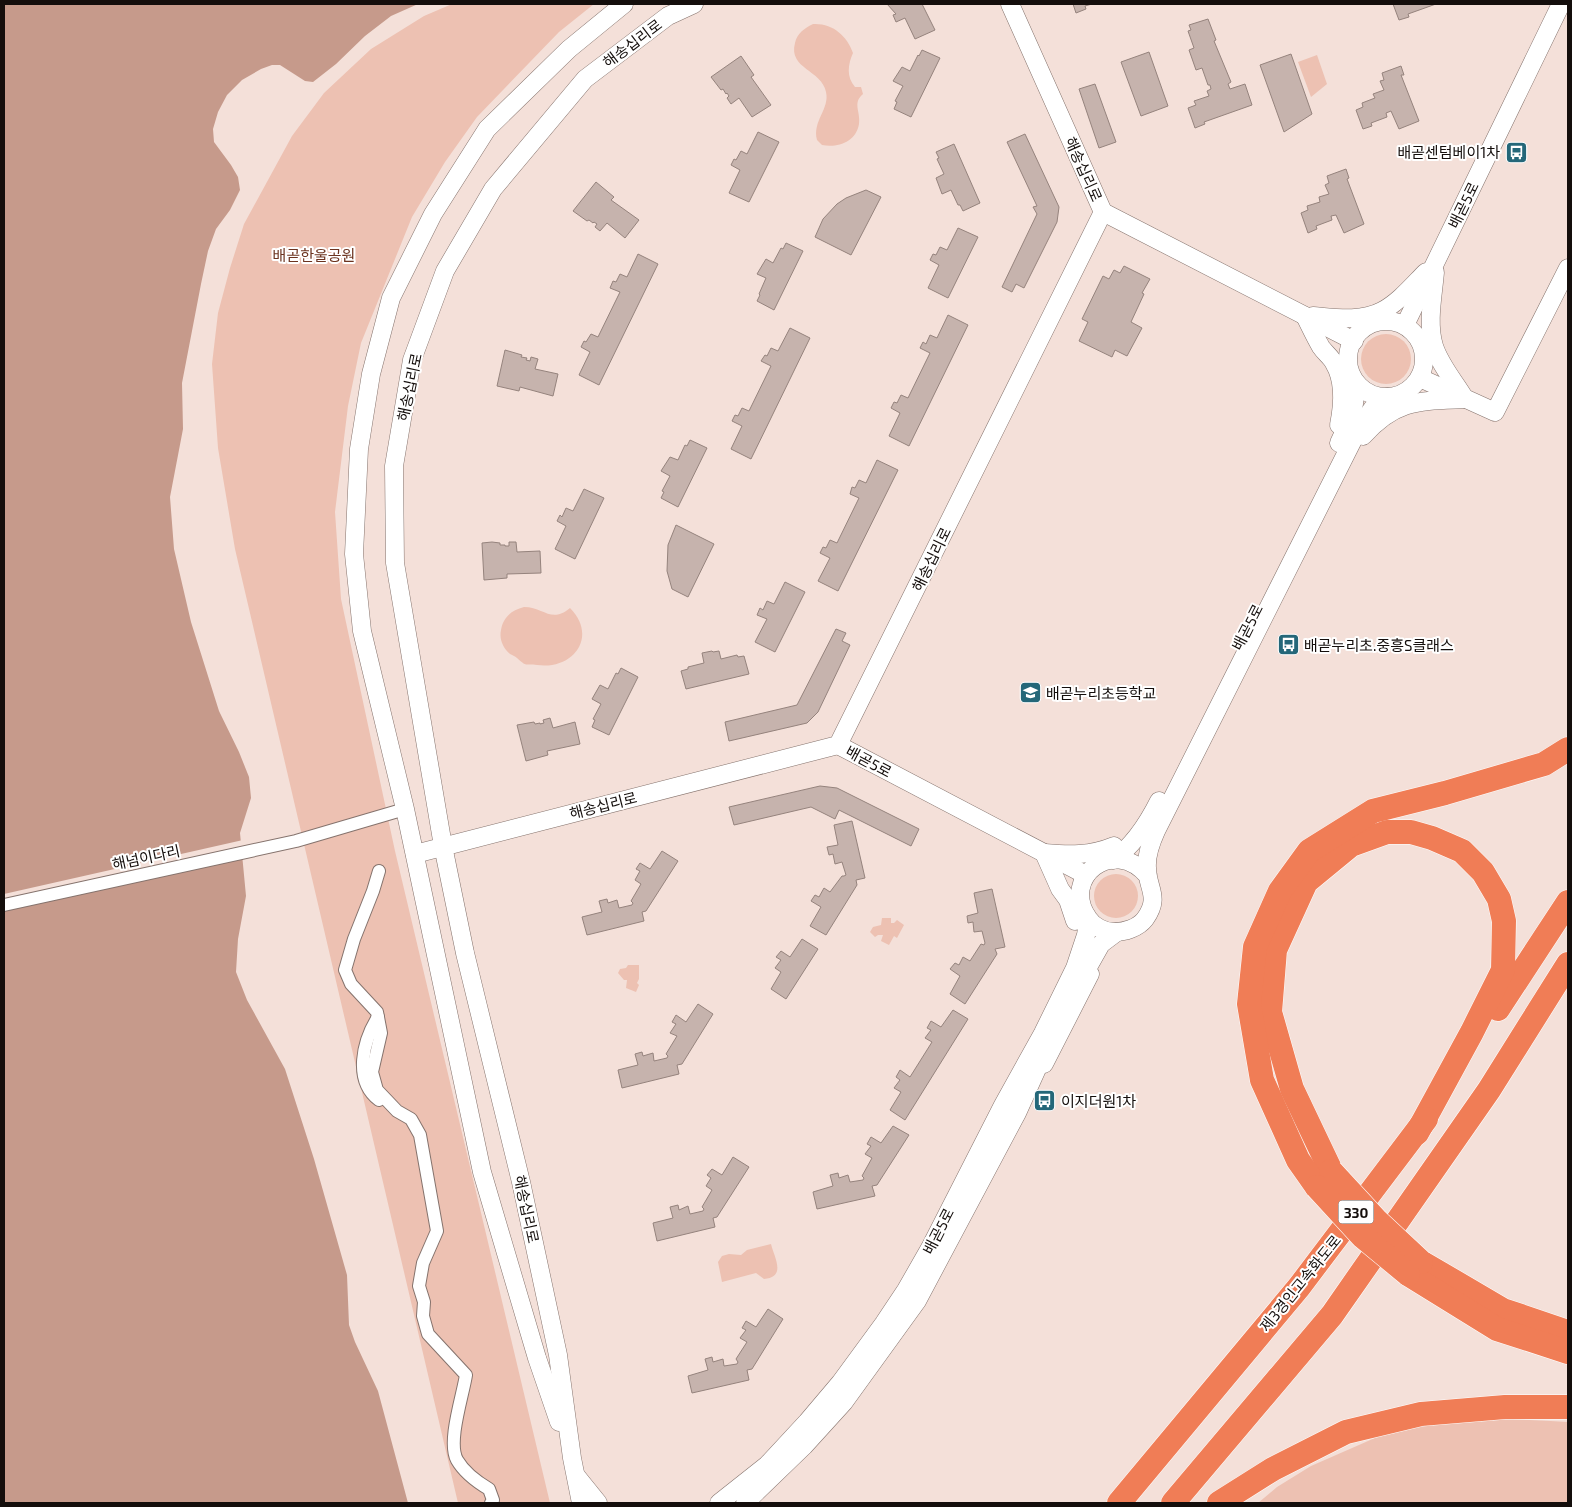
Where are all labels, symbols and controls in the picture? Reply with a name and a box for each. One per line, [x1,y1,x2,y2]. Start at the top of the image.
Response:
street label: 해송십리로 [599,15,665,71]
street label: 해송십리로 [1062,134,1106,204]
bus stop icon: 배곧센텀베이1차 [1504,140,1528,164]
place label: 배곧센텀베이1차 [1397,143,1500,161]
street label: 배곧5로 [1444,179,1482,231]
park label: 배곧한울공원 [273,246,355,264]
street label: 해송십리로 [393,351,425,423]
street label: 해송십리로 [908,524,954,594]
street label: 배곧5로 [1228,601,1266,653]
bus stop icon: 배곧누리초.중흥S클래스 [1276,633,1300,657]
place label: 배곧누리초.중흥S클래스 [1304,636,1454,654]
school or university icon: 배곧누리초등학교 [1018,681,1042,705]
place label: 배곧누리초등학교 [1046,684,1156,702]
street label: 배곧5로 [843,741,895,781]
street label: 해송십리로 [567,788,639,822]
street label: 해넘이다리 [110,841,182,873]
bus stop icon: 이지더원1차 [1033,1089,1057,1113]
place label: 이지더원1차 [1061,1092,1136,1110]
street label: 해송십리로 [511,1173,543,1245]
road number: 330 [1338,1200,1374,1224]
street label: 배곧5로 [919,1205,957,1257]
street label: 제3경인고속화도로 [1256,1231,1344,1335]

